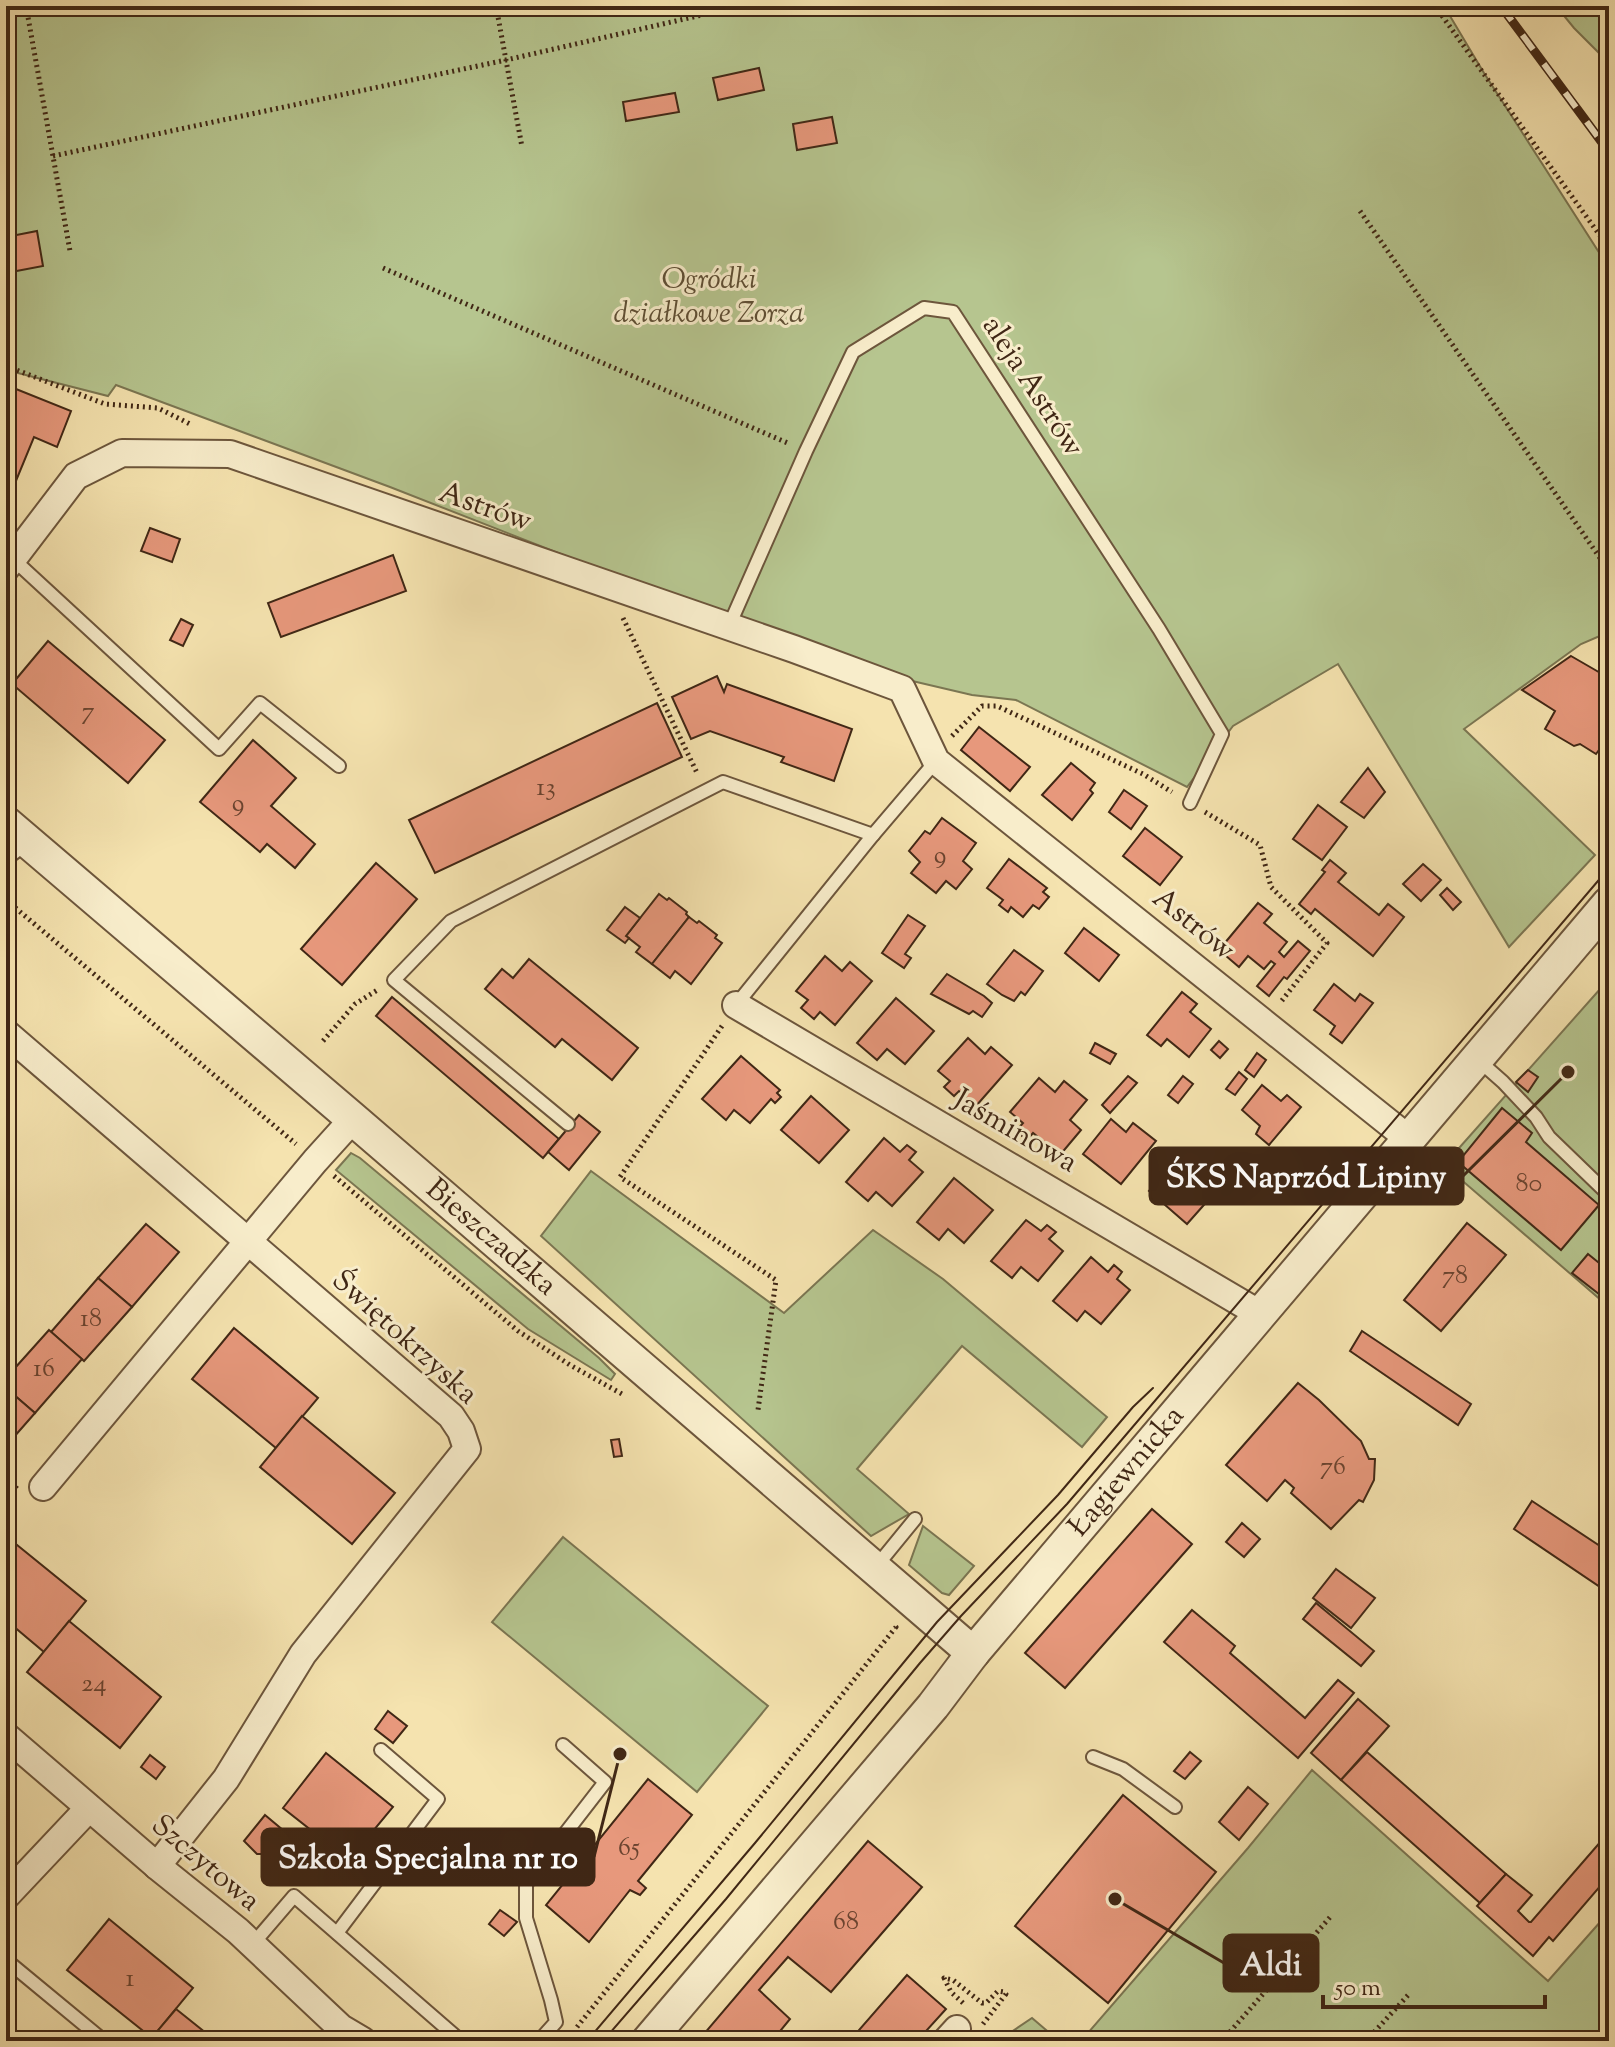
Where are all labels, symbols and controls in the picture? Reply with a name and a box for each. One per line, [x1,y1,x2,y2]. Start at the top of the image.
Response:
park label: Ogródki działkowe Zorza [614,259,804,336]
street label: aleja Astrów [970,308,1094,466]
street label: Astrów [433,472,537,544]
house number: 7 [81,694,95,731]
house number: 13 [536,770,556,807]
house number: 9 [232,786,244,823]
house number: 9 [934,838,946,875]
street label: Astrów [1142,878,1244,972]
street label: Jaśminowa [943,1078,1085,1185]
callout: ŚKS Naprzód Lipiny [1150,1148,1463,1204]
text: ŚKS Naprzód Lipiny [1166,1155,1446,1202]
house number: 80 [1516,1166,1542,1203]
street label: Bieszczadzka [416,1169,566,1307]
house number: 78 [1442,1258,1468,1295]
street label: Świętokrzyska [321,1260,487,1416]
house number: 18 [80,1301,102,1338]
house number: 16 [33,1351,55,1388]
street label: Łagiewnicka [1059,1397,1195,1547]
house number: 76 [1320,1449,1346,1486]
house number: 24 [81,1666,107,1703]
street label: Szczytowa [141,1805,269,1923]
callout: Szkoła Specjalna nr 10 [262,1829,594,1885]
house number: 65 [618,1830,640,1867]
text: Szkoła Specjalna nr 10 [278,1837,578,1883]
house number: 68 [833,1904,859,1941]
callout: Aldi [1224,1935,1318,1991]
text: Aldi [1240,1944,1302,1990]
scale bar [1323,1959,1545,2009]
house number: 1 [126,1961,135,1998]
text: 50 m [1333,1972,1381,2006]

